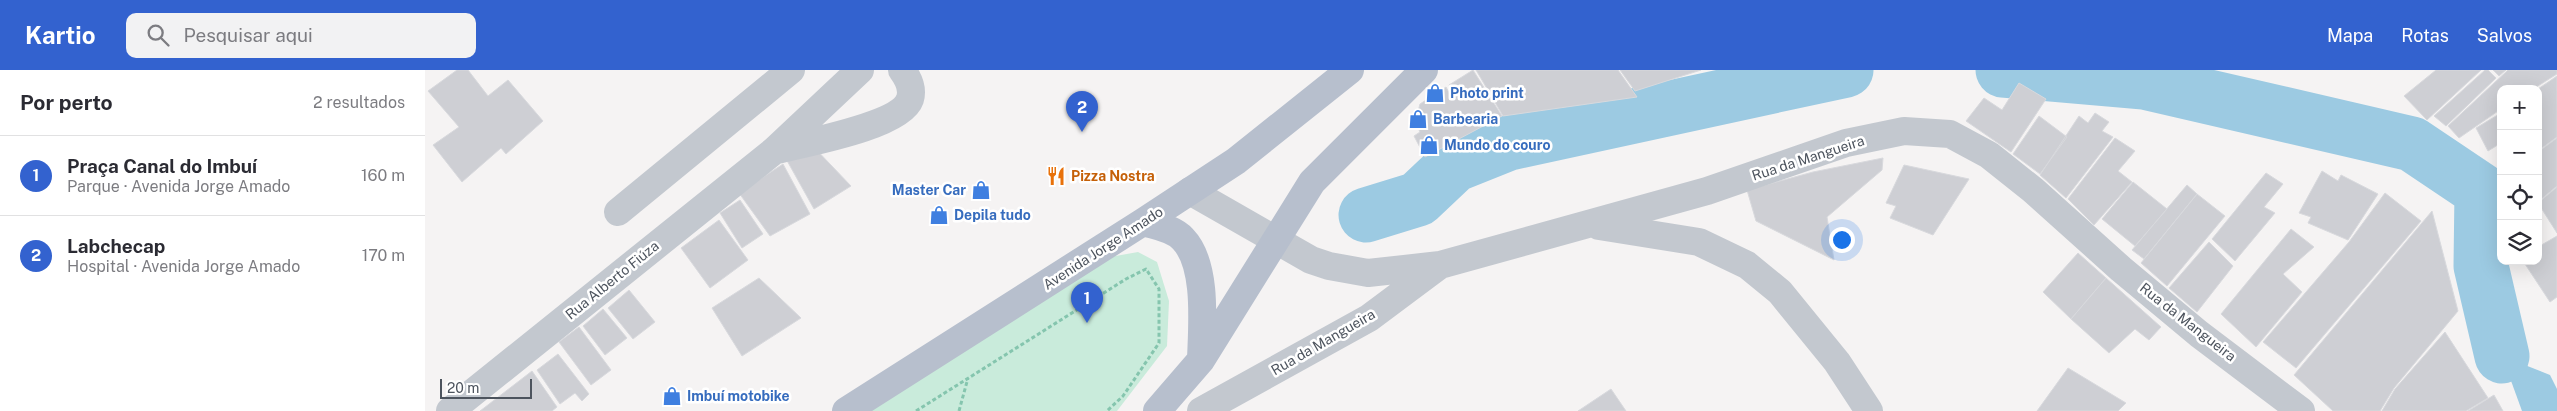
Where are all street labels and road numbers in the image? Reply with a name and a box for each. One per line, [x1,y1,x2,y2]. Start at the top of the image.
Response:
street label: Rua da Mangueira [1750,132,1866,184]
street label: Avenida Jorge Amado [1040,203,1166,293]
street label: Rua Alberto Fiúza [562,238,662,322]
street label: Rua da Mangueira [2137,280,2239,364]
street label: Rua da Mangueira [1268,306,1378,378]

